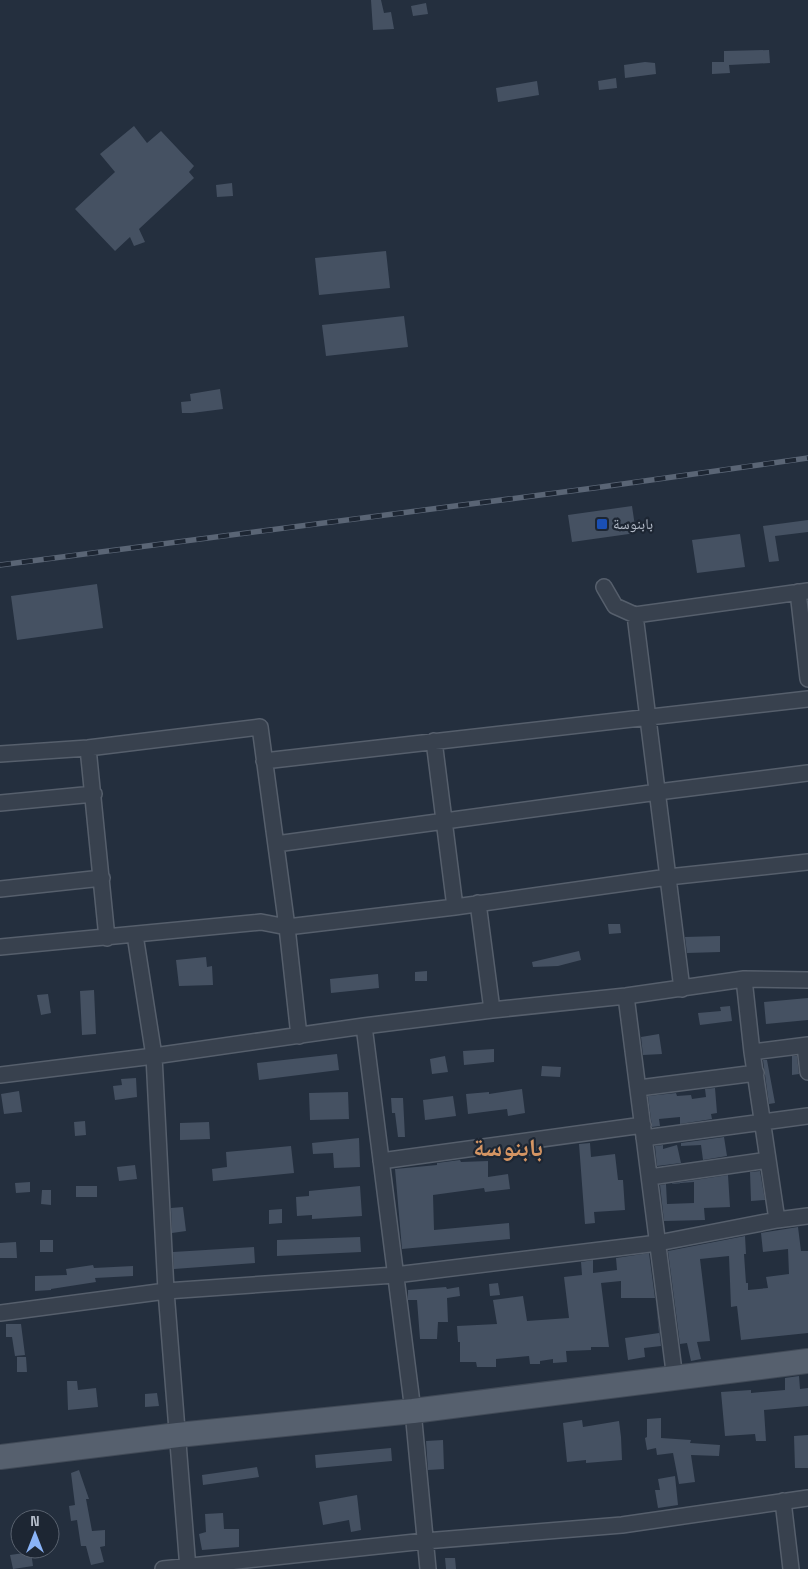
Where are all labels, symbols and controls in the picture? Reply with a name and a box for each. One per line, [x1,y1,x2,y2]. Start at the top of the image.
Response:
place label: بابنوسة [613,514,653,533]
marker: بابنوسة [595,517,609,531]
district label: بابنوسة [473,1131,543,1163]
north arrow [10,1509,60,1559]
text: N [30,1512,40,1530]

